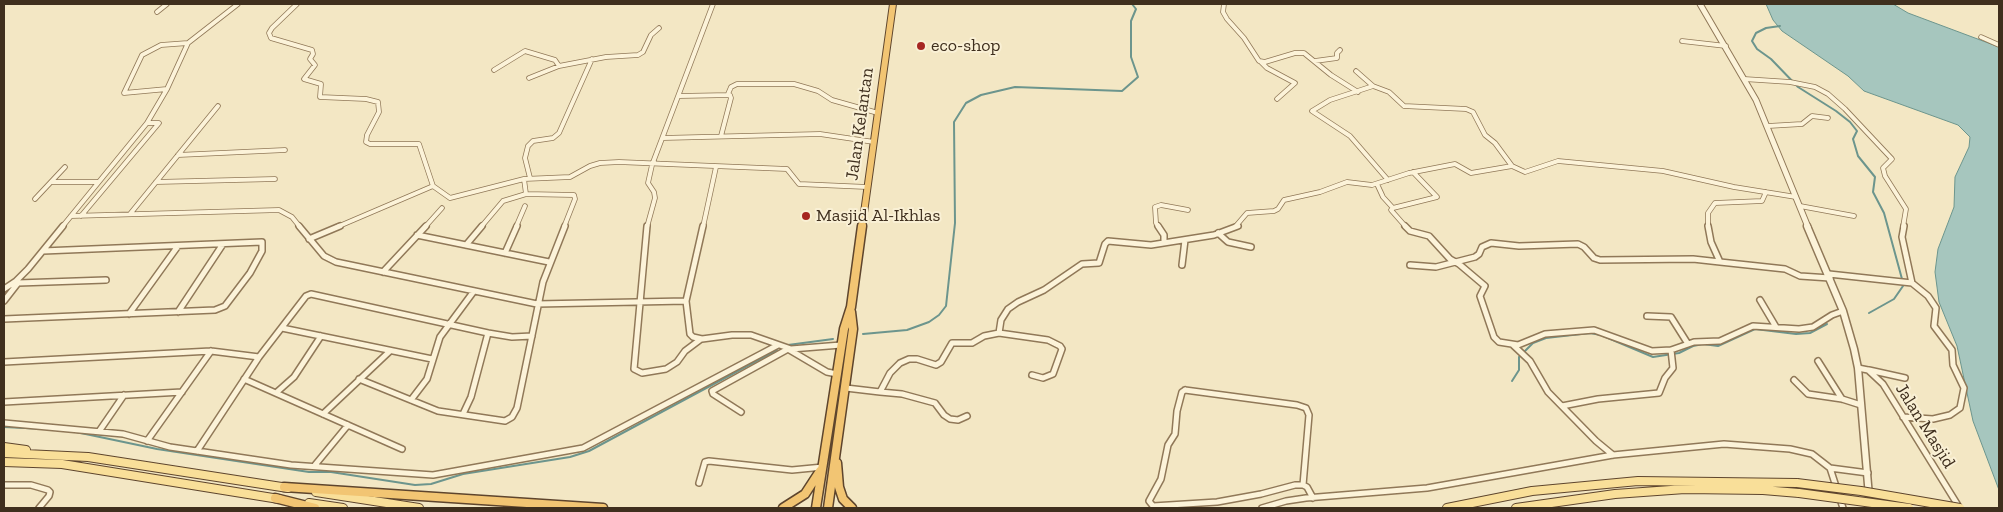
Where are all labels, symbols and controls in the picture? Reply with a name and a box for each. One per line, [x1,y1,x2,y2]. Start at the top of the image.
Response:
place label: eco-shop [931,35,1000,57]
marker: eco-shop [915,40,927,52]
street label: Jalan Kelantan [841,66,879,182]
place label: Masjid Al-Ikhlas [816,205,940,227]
marker: Masjid Al-Ikhlas [800,210,812,222]
street label: Jalan Masjid [1890,380,1960,472]

